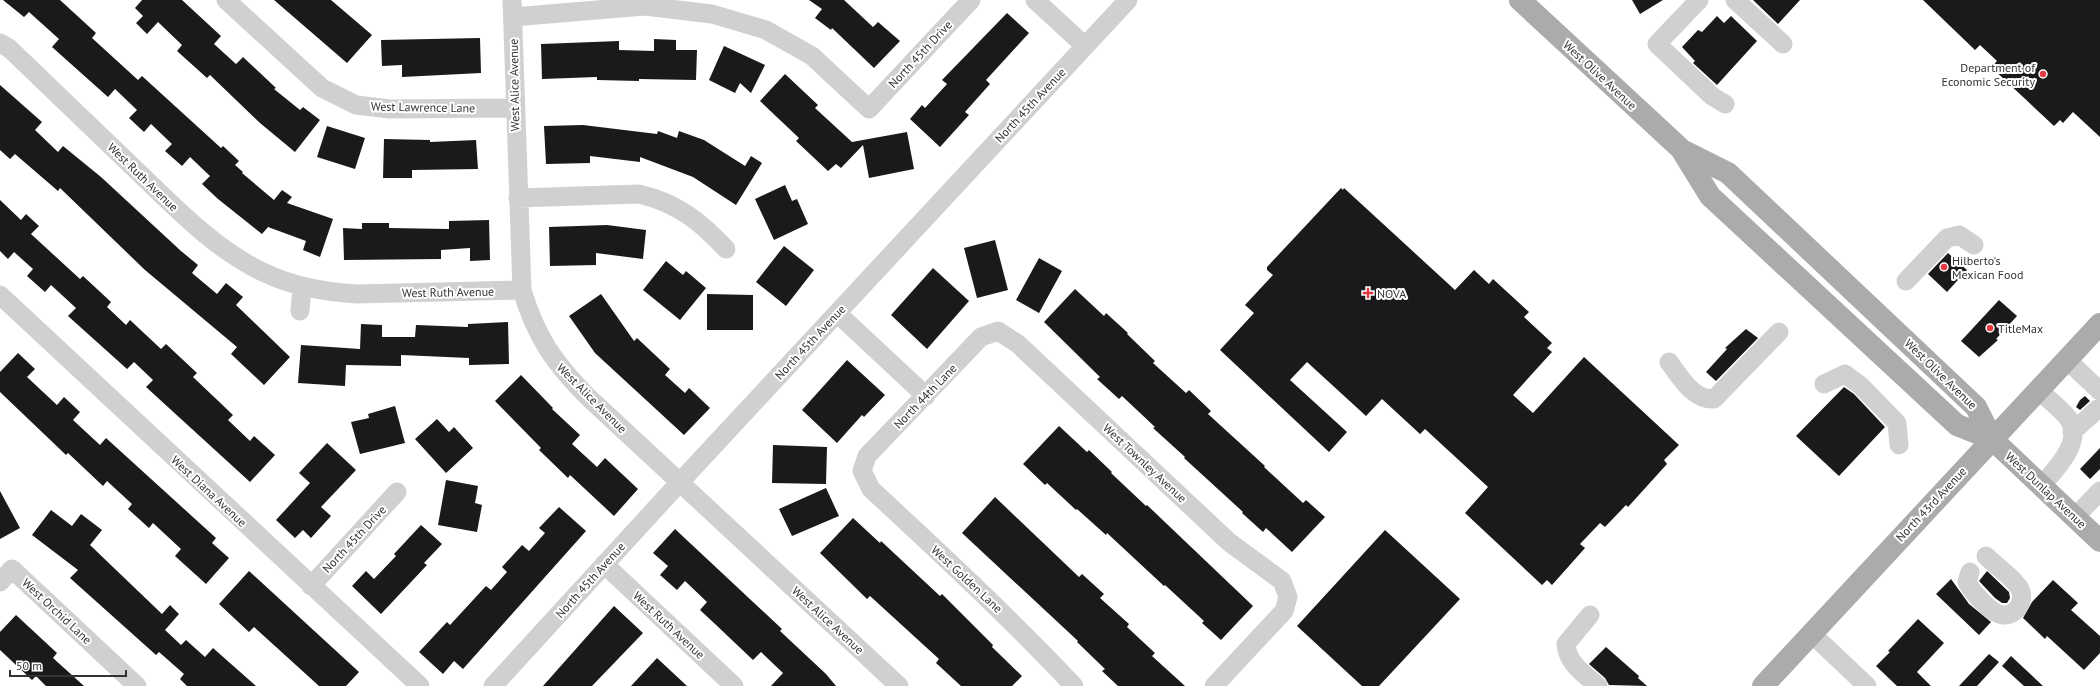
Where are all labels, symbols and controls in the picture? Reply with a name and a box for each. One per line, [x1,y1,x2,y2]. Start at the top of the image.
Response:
street label: North 45th Drive [885,17,955,91]
street label: West Olive Avenue [1560,37,1640,113]
street label: West Alice Avenue [506,39,522,131]
place label: Department of Economic Security [1942,60,2036,89]
street label: North 45th Avenue [992,64,1068,146]
marker: Department of Economic Security [2038,69,2048,79]
street label: West Lawrence Lane [371,99,475,115]
street label: West Ruth Avenue [105,140,181,214]
place label: Hilberto's Mexican Food [1952,253,2023,282]
marker: Hilberto's Mexican Food [1939,262,1949,272]
street label: West Ruth Avenue [402,284,494,300]
place label: NOVA [1377,286,1406,301]
marker: NOVA [1362,287,1374,299]
street label: North 45th Avenue [772,301,848,383]
place label: TitleMax [1998,321,2043,336]
marker: TitleMax [1985,323,1995,333]
street label: West Olive Avenue [1902,336,1980,412]
street label: West Alice Avenue [554,360,630,436]
street label: North 44th Lane [890,360,960,432]
street label: West Townley Avenue [1100,420,1190,506]
street label: West Dunlap Avenue [2002,449,2090,531]
street label: West Diana Avenue [168,452,250,530]
street label: North 43rd Avenue [1893,464,1969,544]
street label: North 45th Drive [319,502,389,576]
street label: North 45th Avenue [552,539,628,621]
street label: West Golden Lane [928,542,1006,616]
street label: West Orchid Lane [19,575,95,647]
street label: West Alice Avenue [789,583,867,657]
street label: West Ruth Avenue [630,588,708,662]
scale bar [10,652,126,678]
text: 50 m [16,658,42,673]

